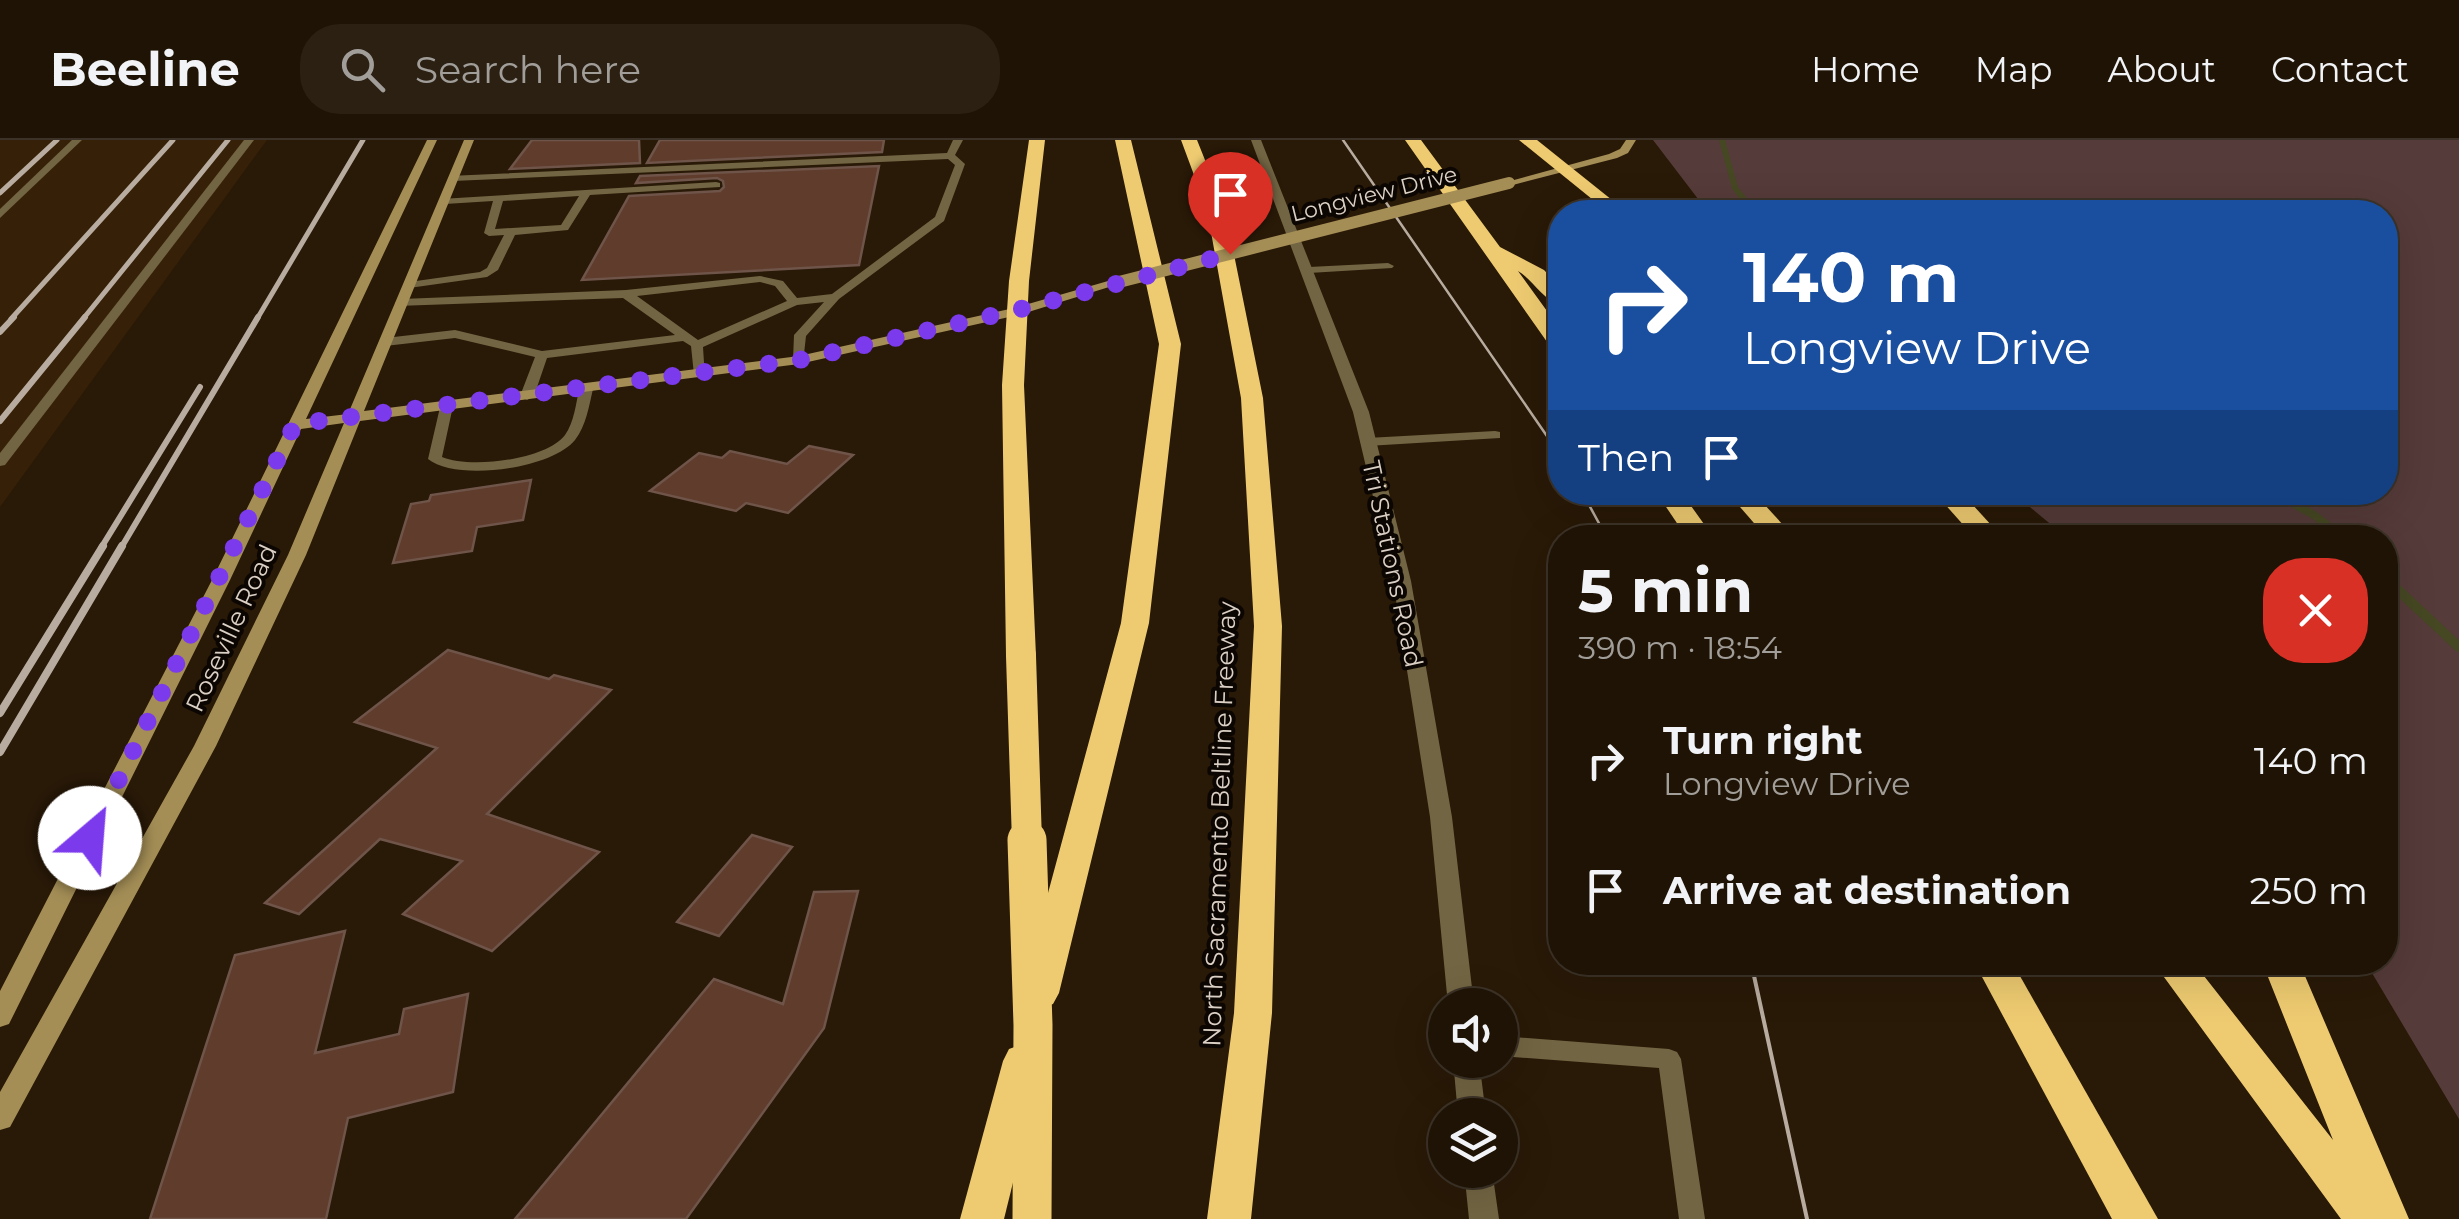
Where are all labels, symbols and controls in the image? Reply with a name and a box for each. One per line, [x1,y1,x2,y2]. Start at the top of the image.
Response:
search box [300,24,1000,114]
text: Beeline [50,40,240,98]
icon: search [335,42,390,97]
text: Search here [415,46,641,93]
text: Home [1811,48,1920,91]
text: Map [1975,48,2053,91]
text: About [2108,48,2216,91]
text: Contact [2271,48,2409,91]
pin [1188,152,1273,255]
street label: Longview Drive [1288,160,1460,228]
icon: arrive [1203,167,1258,222]
text: 140 m [1743,234,1959,320]
icon: right [1578,240,1708,370]
text: Longview Drive [1743,320,2091,375]
icon: arrive [1694,430,1749,485]
text: Then [1578,434,1674,481]
street label: Tri Stations Road [1356,458,1430,670]
street label: Roseville Road [179,539,283,717]
text: 5 min [1578,554,1753,627]
button: close [2263,558,2368,663]
street label: North Sacramento Beltline Freeway [1196,600,1242,1047]
text: 390 m · 18:54 [1578,628,1782,667]
text: Turn right [1663,717,1862,764]
icon: right [1578,733,1633,788]
text: 140 m [2254,737,2368,784]
text: Longview Drive [1663,764,1911,803]
position arrow [38,786,142,890]
icon: arrive [1578,863,1633,918]
text: Arrive at destination [1663,867,2071,914]
text: 250 m [2249,867,2368,914]
map controls [1428,988,1518,1188]
button: sound [1428,988,1518,1078]
button: layers [1428,1098,1518,1188]

